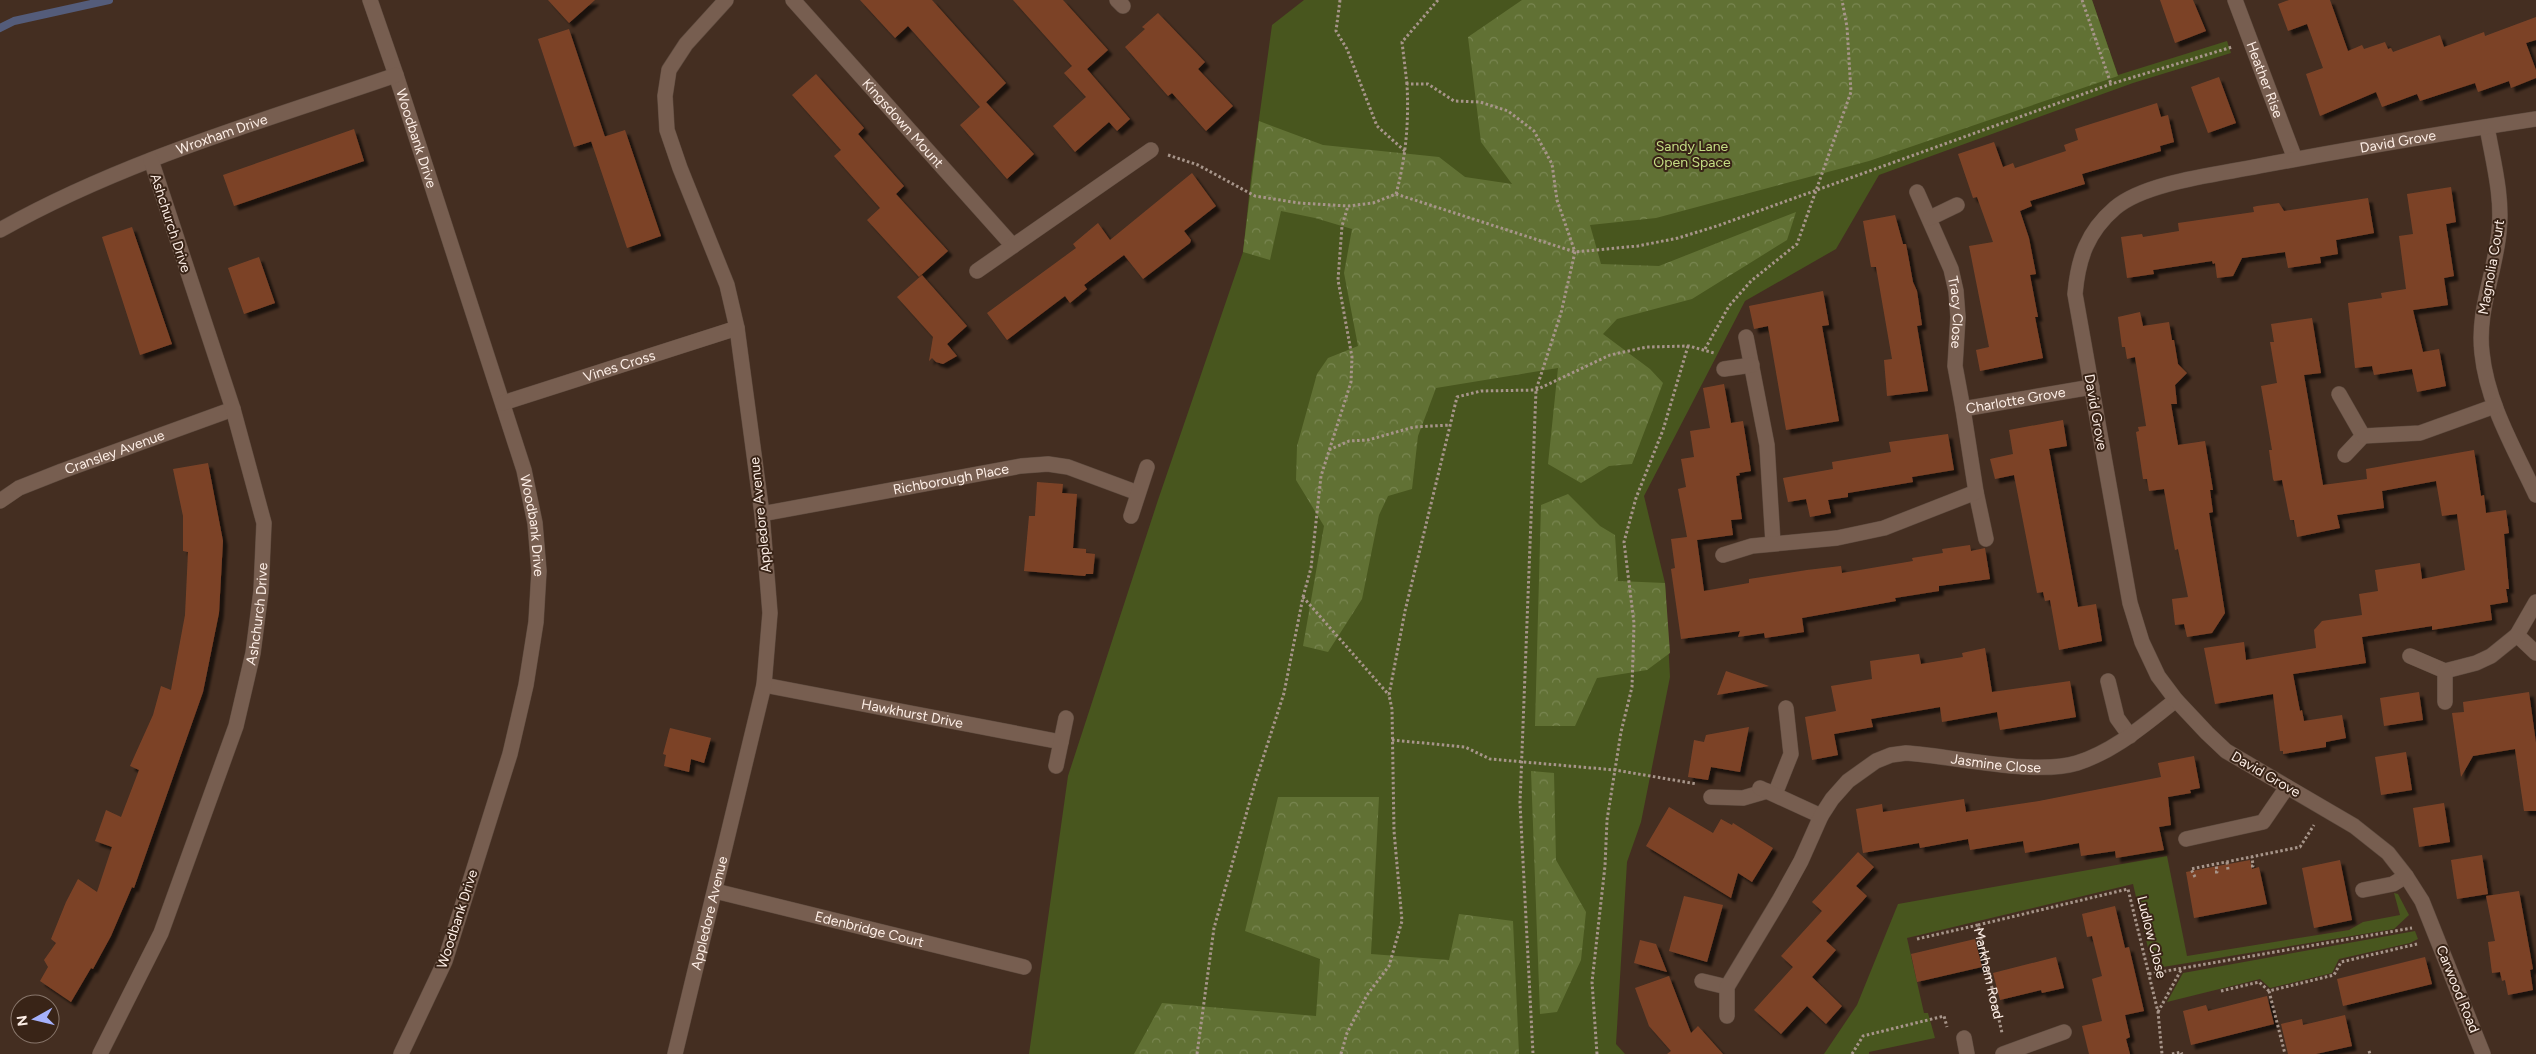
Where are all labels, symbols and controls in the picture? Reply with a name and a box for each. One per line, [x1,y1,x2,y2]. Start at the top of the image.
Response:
street label: Heather Rise [2242,39,2287,121]
street label: Kingsdown Mount [858,75,947,171]
street label: Woodbank Drive [392,87,440,191]
street label: Wroxham Drive [174,111,270,158]
street label: David Grove [2358,127,2438,157]
park label: Sandy Lane Open Space [1653,138,1731,171]
street label: Ashchurch Drive [147,172,195,275]
street label: Magnolia Court [2475,218,2508,316]
street label: Tracy Close [1944,275,1966,349]
street label: Vines Cross [581,347,657,386]
street label: David Grove [2080,373,2111,452]
street label: Charlotte Grove [1965,384,2067,417]
street label: Cransley Avenue [62,426,167,478]
street label: Appledore Avenue [746,456,775,574]
street label: Richborough Place [892,460,1011,499]
street label: Woodbank Drive [516,473,547,578]
street label: Ashchurch Drive [242,562,271,667]
street label: Hawkhurst Drive [860,696,965,732]
street label: David Grove [2228,748,2304,801]
street label: Jasmine Close [1950,750,2041,776]
street label: Appledore Avenue [688,854,731,972]
street label: Woodbank Drive [433,867,482,971]
street label: Ludlow Close [2133,894,2170,980]
street label: Edenbridge Court [813,908,926,951]
street label: Markham Road [1970,926,2007,1021]
street label: Carwood Road [2432,943,2483,1035]
north arrow [10,994,60,1044]
text: N [13,1014,32,1027]

